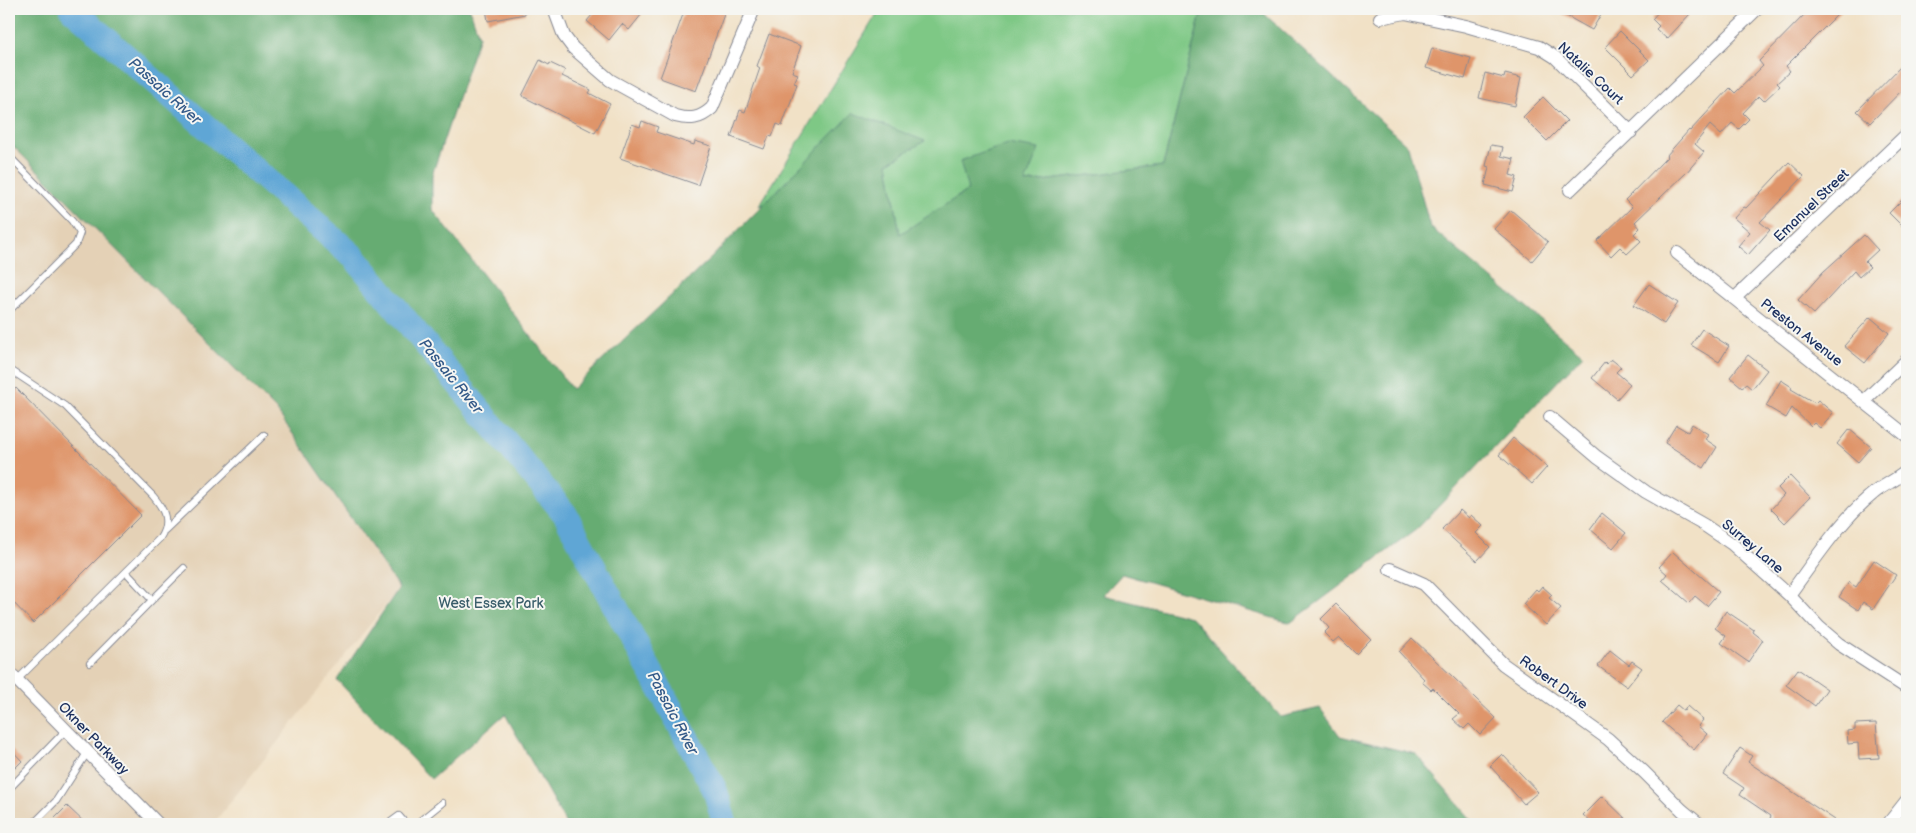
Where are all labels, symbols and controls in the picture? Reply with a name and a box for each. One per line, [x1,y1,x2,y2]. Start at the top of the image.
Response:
street label: Natalie Court [1554,39,1628,109]
water label: Passaic River [124,54,206,130]
street label: Emanuel Street [1770,165,1853,245]
street label: Preston Avenue [1757,295,1846,370]
water label: Passaic River [415,335,488,419]
street label: Surrey Lane [1718,516,1787,577]
park label: West Essex Park [439,595,544,612]
street label: Robert Drive [1516,652,1591,713]
water label: Passaic River [643,668,703,759]
street label: Okner Parkway [55,699,133,779]

